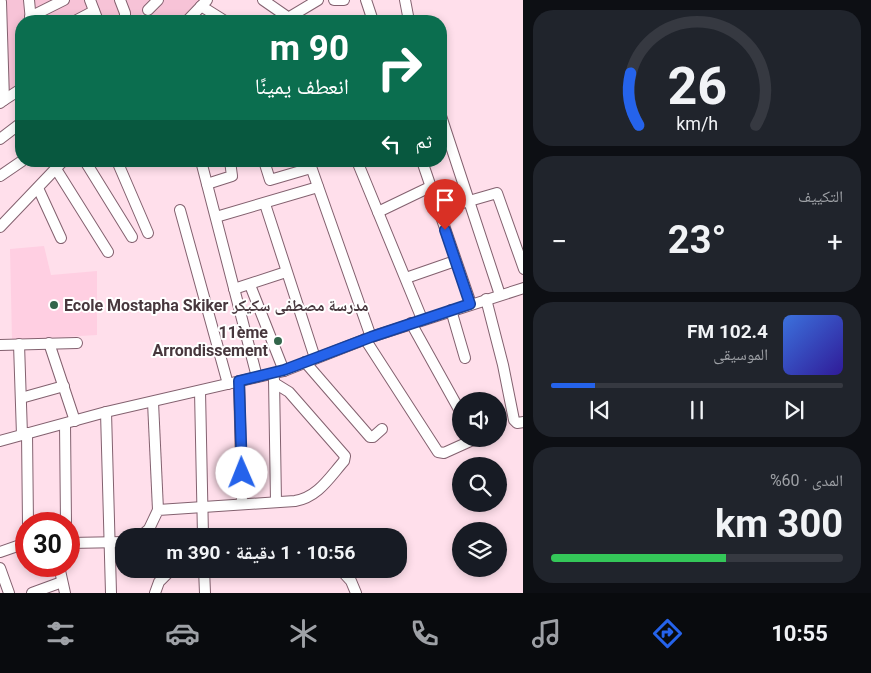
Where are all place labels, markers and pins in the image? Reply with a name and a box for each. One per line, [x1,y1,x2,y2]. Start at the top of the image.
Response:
pin [424,179,466,230]
place label: Ecole Mostapha Skiker مدرسة مصطفى سكيكر [64,296,369,315]
marker: Ecole Mostapha Skiker مدرسة مصطفى سكيكر [48,299,60,311]
place label: 11ème Arrondissement [153,323,269,360]
marker: 11ème Arrondissement [272,335,284,347]

